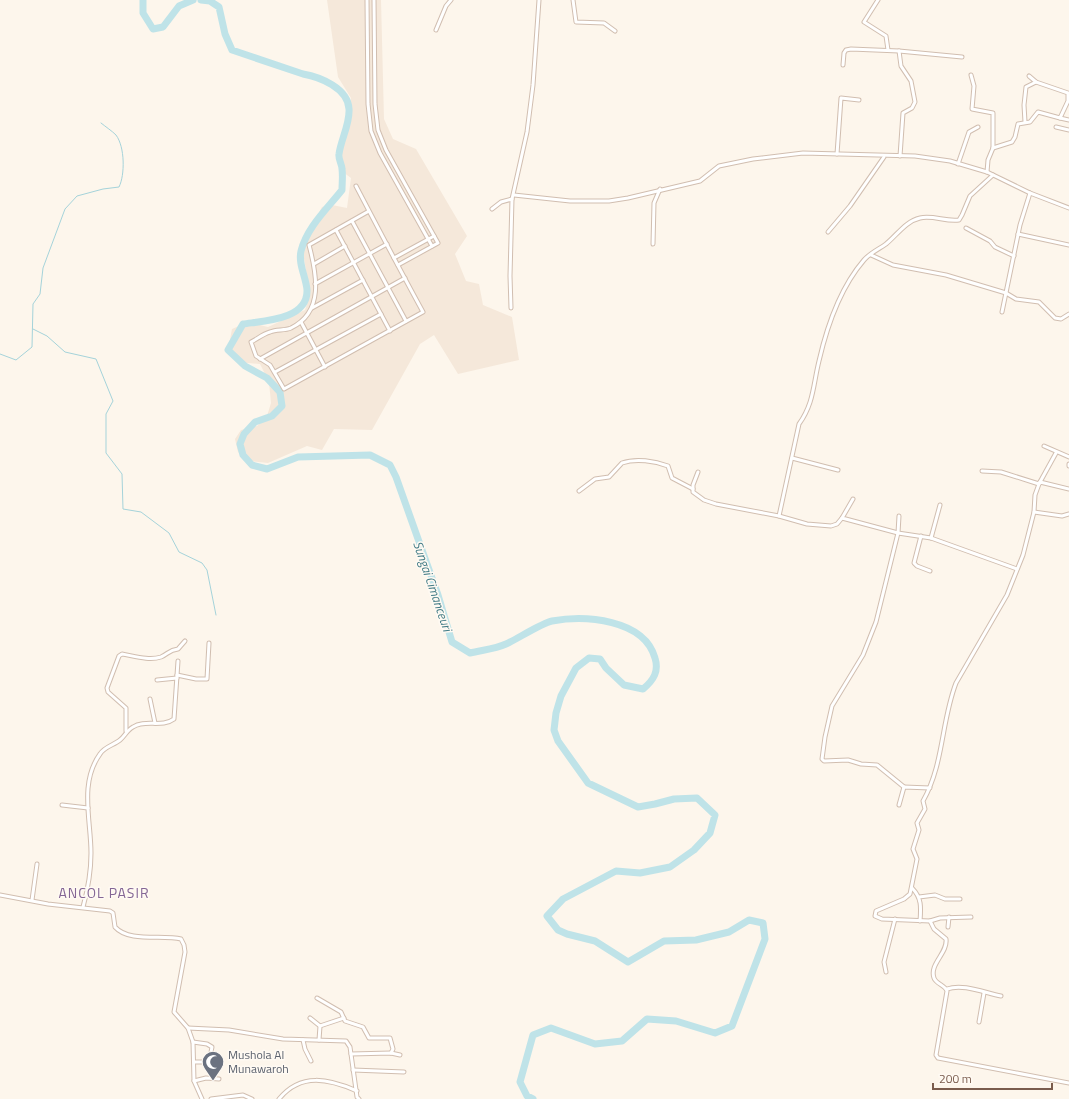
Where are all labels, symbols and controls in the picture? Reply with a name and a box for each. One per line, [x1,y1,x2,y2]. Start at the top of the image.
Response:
water label: Sungai Cimanceuri [408,538,458,635]
district label: ANCOL PASIR [58,882,150,903]
place label: Mushola Al Munawaroh [228,1045,289,1078]
mosque icon: Mushola Al Munawaroh [200,1049,226,1082]
scale bar [933,1065,1052,1091]
text: 200 m [939,1069,972,1088]

